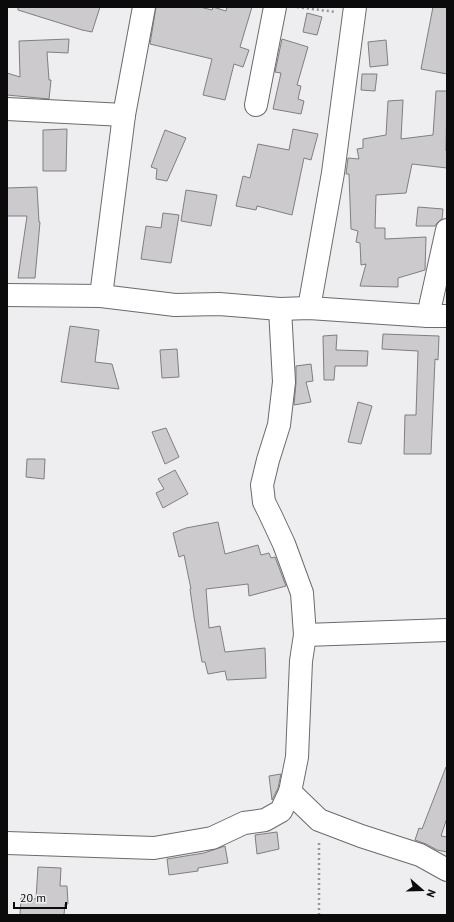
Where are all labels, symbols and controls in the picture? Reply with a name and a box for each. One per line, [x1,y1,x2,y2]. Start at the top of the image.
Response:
north arrow [402,870,442,910]
scale bar [14,884,66,910]
text: N [424,888,439,899]
text: 20 m [20,890,46,905]

